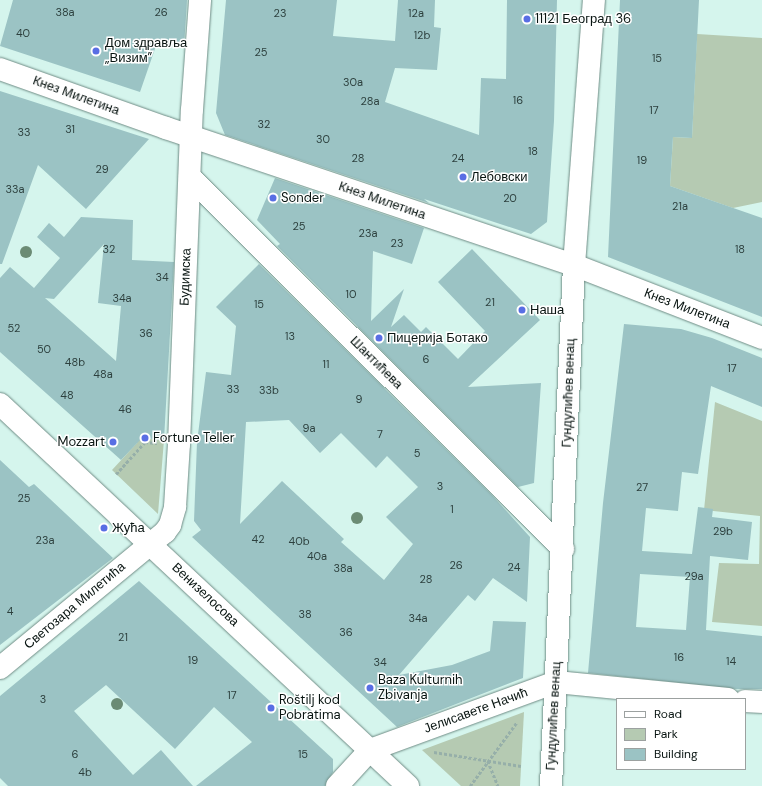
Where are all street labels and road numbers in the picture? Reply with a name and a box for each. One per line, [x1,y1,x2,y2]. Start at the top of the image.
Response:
street label: Кнез Милетина [30,73,122,119]
street label: Кнез Милетина [336,179,428,223]
street label: Будимска [177,248,195,306]
street label: Кнез Милетина [642,285,732,333]
street label: Шантићева [346,333,406,393]
street label: Гундулићев венац [559,338,579,448]
street label: Светозара Милетића [21,559,129,653]
street label: Венизелосова [168,560,242,630]
street label: Гундулићев венац [543,661,565,771]
street label: Јелисавете Начић [422,685,530,737]

